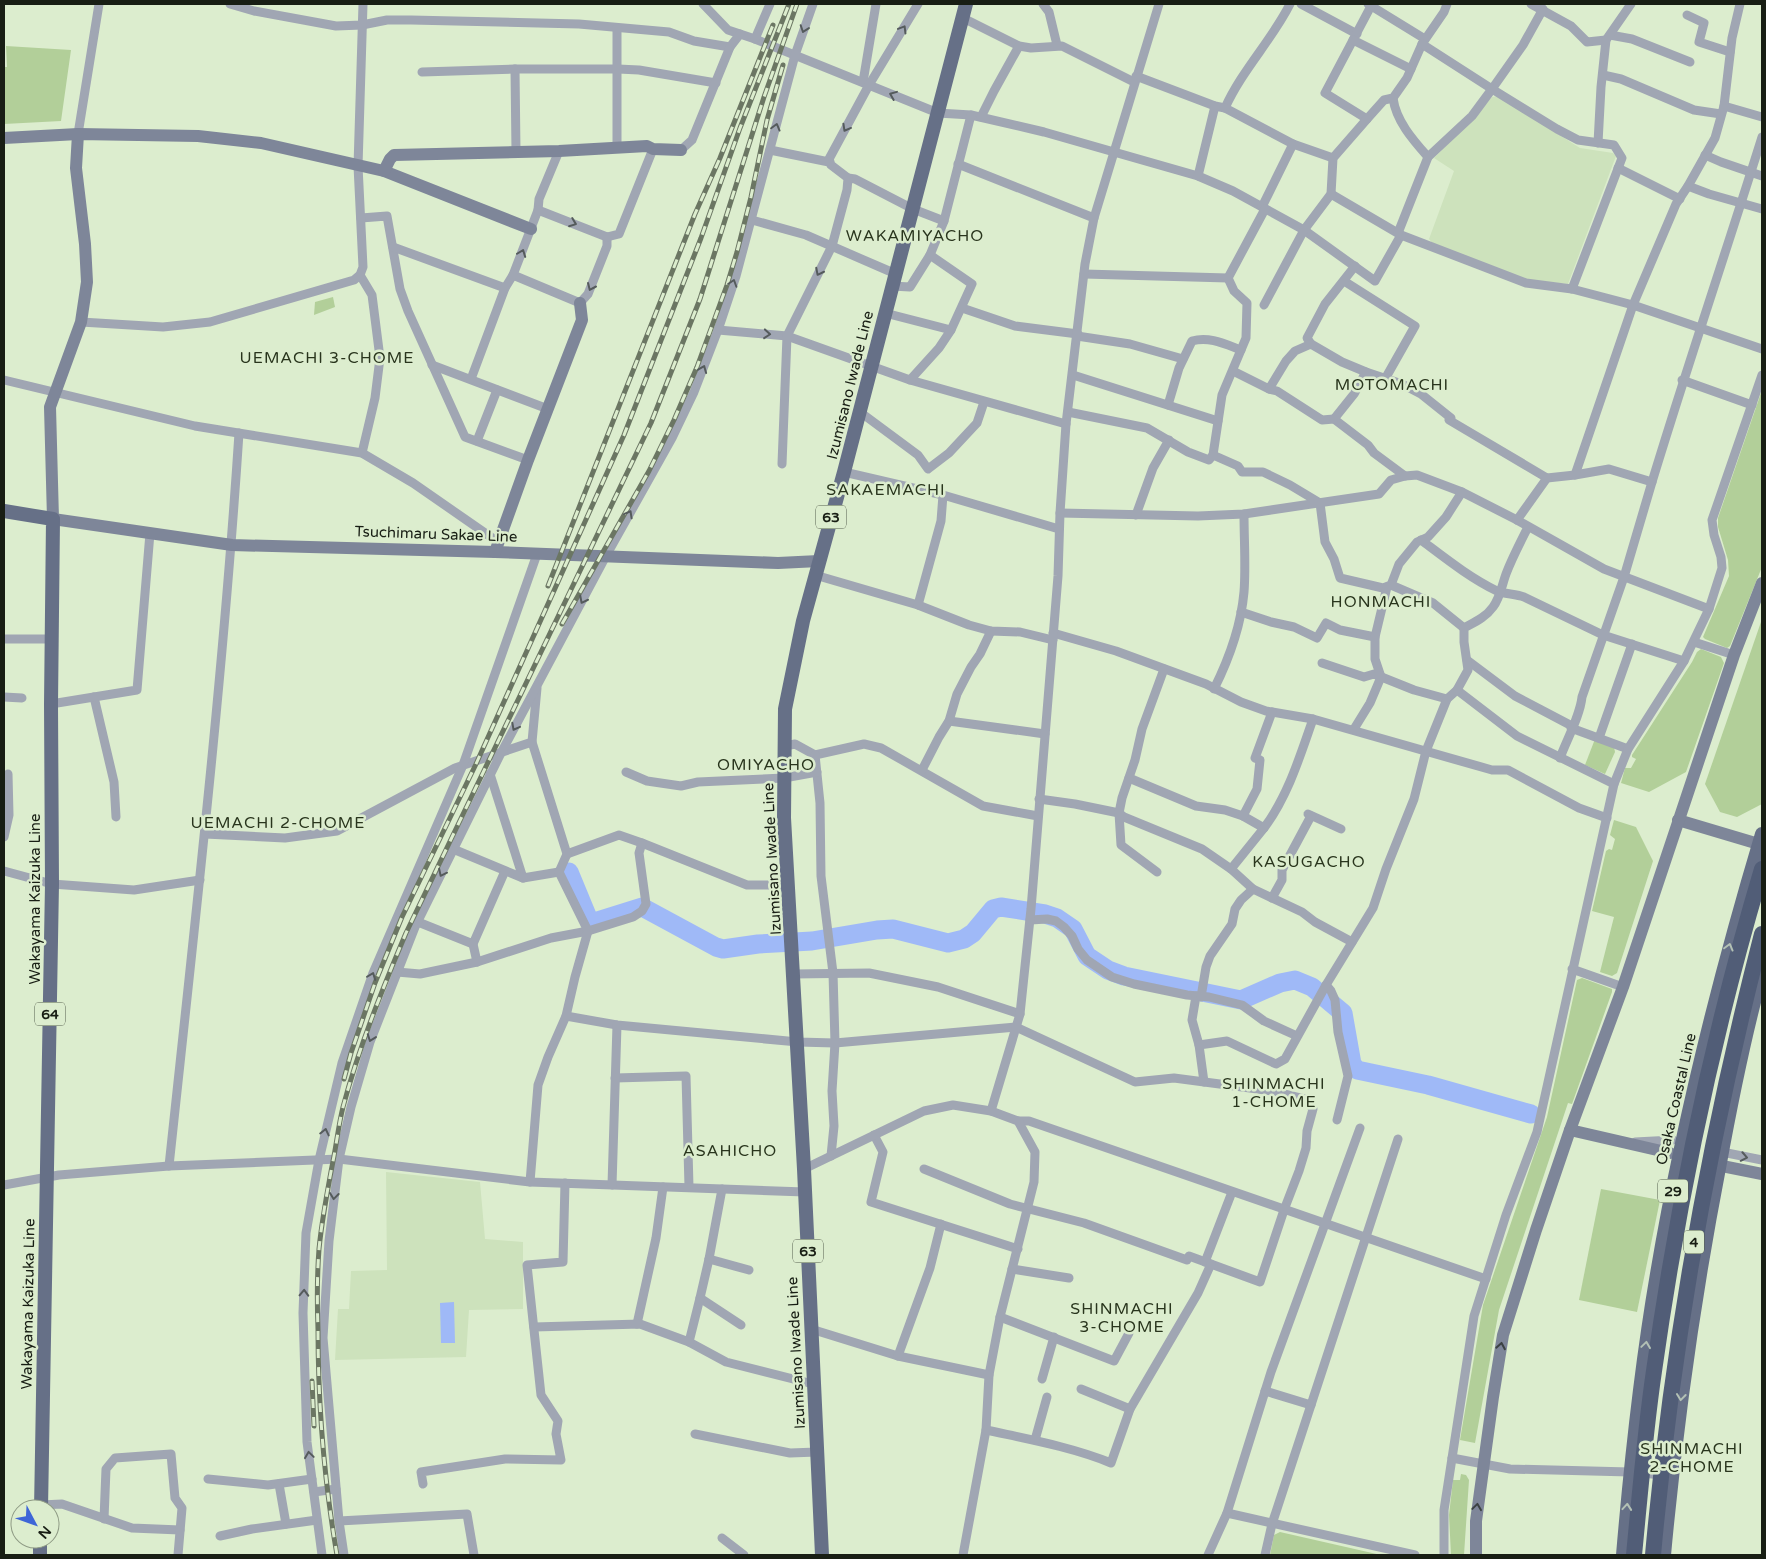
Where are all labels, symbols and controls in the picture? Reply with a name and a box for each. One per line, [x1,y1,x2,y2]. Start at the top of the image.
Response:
one-way arrow [800,25,810,33]
one-way arrow [896,26,906,35]
one-way arrow [889,90,898,101]
one-way arrow [770,122,781,131]
one-way arrow [842,123,852,132]
one-way arrow [568,217,577,227]
district label: WAKAMIYACHO [846,226,984,246]
one-way arrow [516,249,526,258]
one-way arrow [815,267,825,276]
one-way arrow [728,280,738,288]
one-way arrow [586,282,597,291]
street label: Izumisano Iwade Line [823,309,877,461]
one-way arrow [763,328,771,339]
district label: UEMACHI 3-CHOME [240,348,414,368]
one-way arrow [697,365,707,374]
district label: MOTOMACHI [1335,375,1449,395]
district label: SAKAEMACHI [826,480,946,500]
road number: 63 [816,506,846,528]
one-way arrow [623,510,633,519]
street label: Tsuchimaru Sakae Line [354,522,518,546]
district label: HONMACHI [1331,592,1431,612]
one-way arrow [579,594,589,603]
one-way arrow [511,722,521,731]
district label: OMIYACHO [717,755,815,775]
street label: Izumisano Iwade Line [759,782,785,936]
district label: UEMACHI 2-CHOME [191,813,365,833]
street label: Wakayama Kaizuka Line [26,814,44,985]
district label: KASUGACHO [1252,852,1366,872]
one-way arrow [438,868,448,877]
one-way arrow [1723,942,1734,951]
one-way arrow [366,973,376,981]
road number: 64 [35,1002,65,1026]
street label: Osaka Coastal Line [1652,1031,1700,1167]
one-way arrow [367,1034,377,1042]
district label: SHINMACHI 1-CHOME [1222,1074,1326,1112]
one-way arrow [319,1127,330,1136]
district label: ASAHICHO [683,1141,777,1161]
one-way arrow [1740,1151,1749,1162]
road number: 29 [1658,1180,1688,1202]
one-way arrow [330,1192,340,1201]
street label: Wakayama Kaizuka Line [18,1218,38,1390]
road number: 4 [1684,1230,1704,1254]
road number: 63 [793,1240,823,1262]
street label: Izumisano Iwade Line [783,1276,809,1430]
one-way arrow [299,1288,309,1296]
district label: SHINMACHI 3-CHOME [1070,1299,1174,1337]
one-way arrow [1641,1341,1651,1350]
one-way arrow [1496,1342,1506,1350]
one-way arrow [1676,1394,1687,1402]
district label: SHINMACHI 2-CHOME [1640,1439,1744,1477]
one-way arrow [304,1451,315,1459]
north arrow [10,1499,60,1549]
one-way arrow [1472,1502,1482,1511]
one-way arrow [1621,1502,1632,1510]
text: N [34,1522,55,1542]

